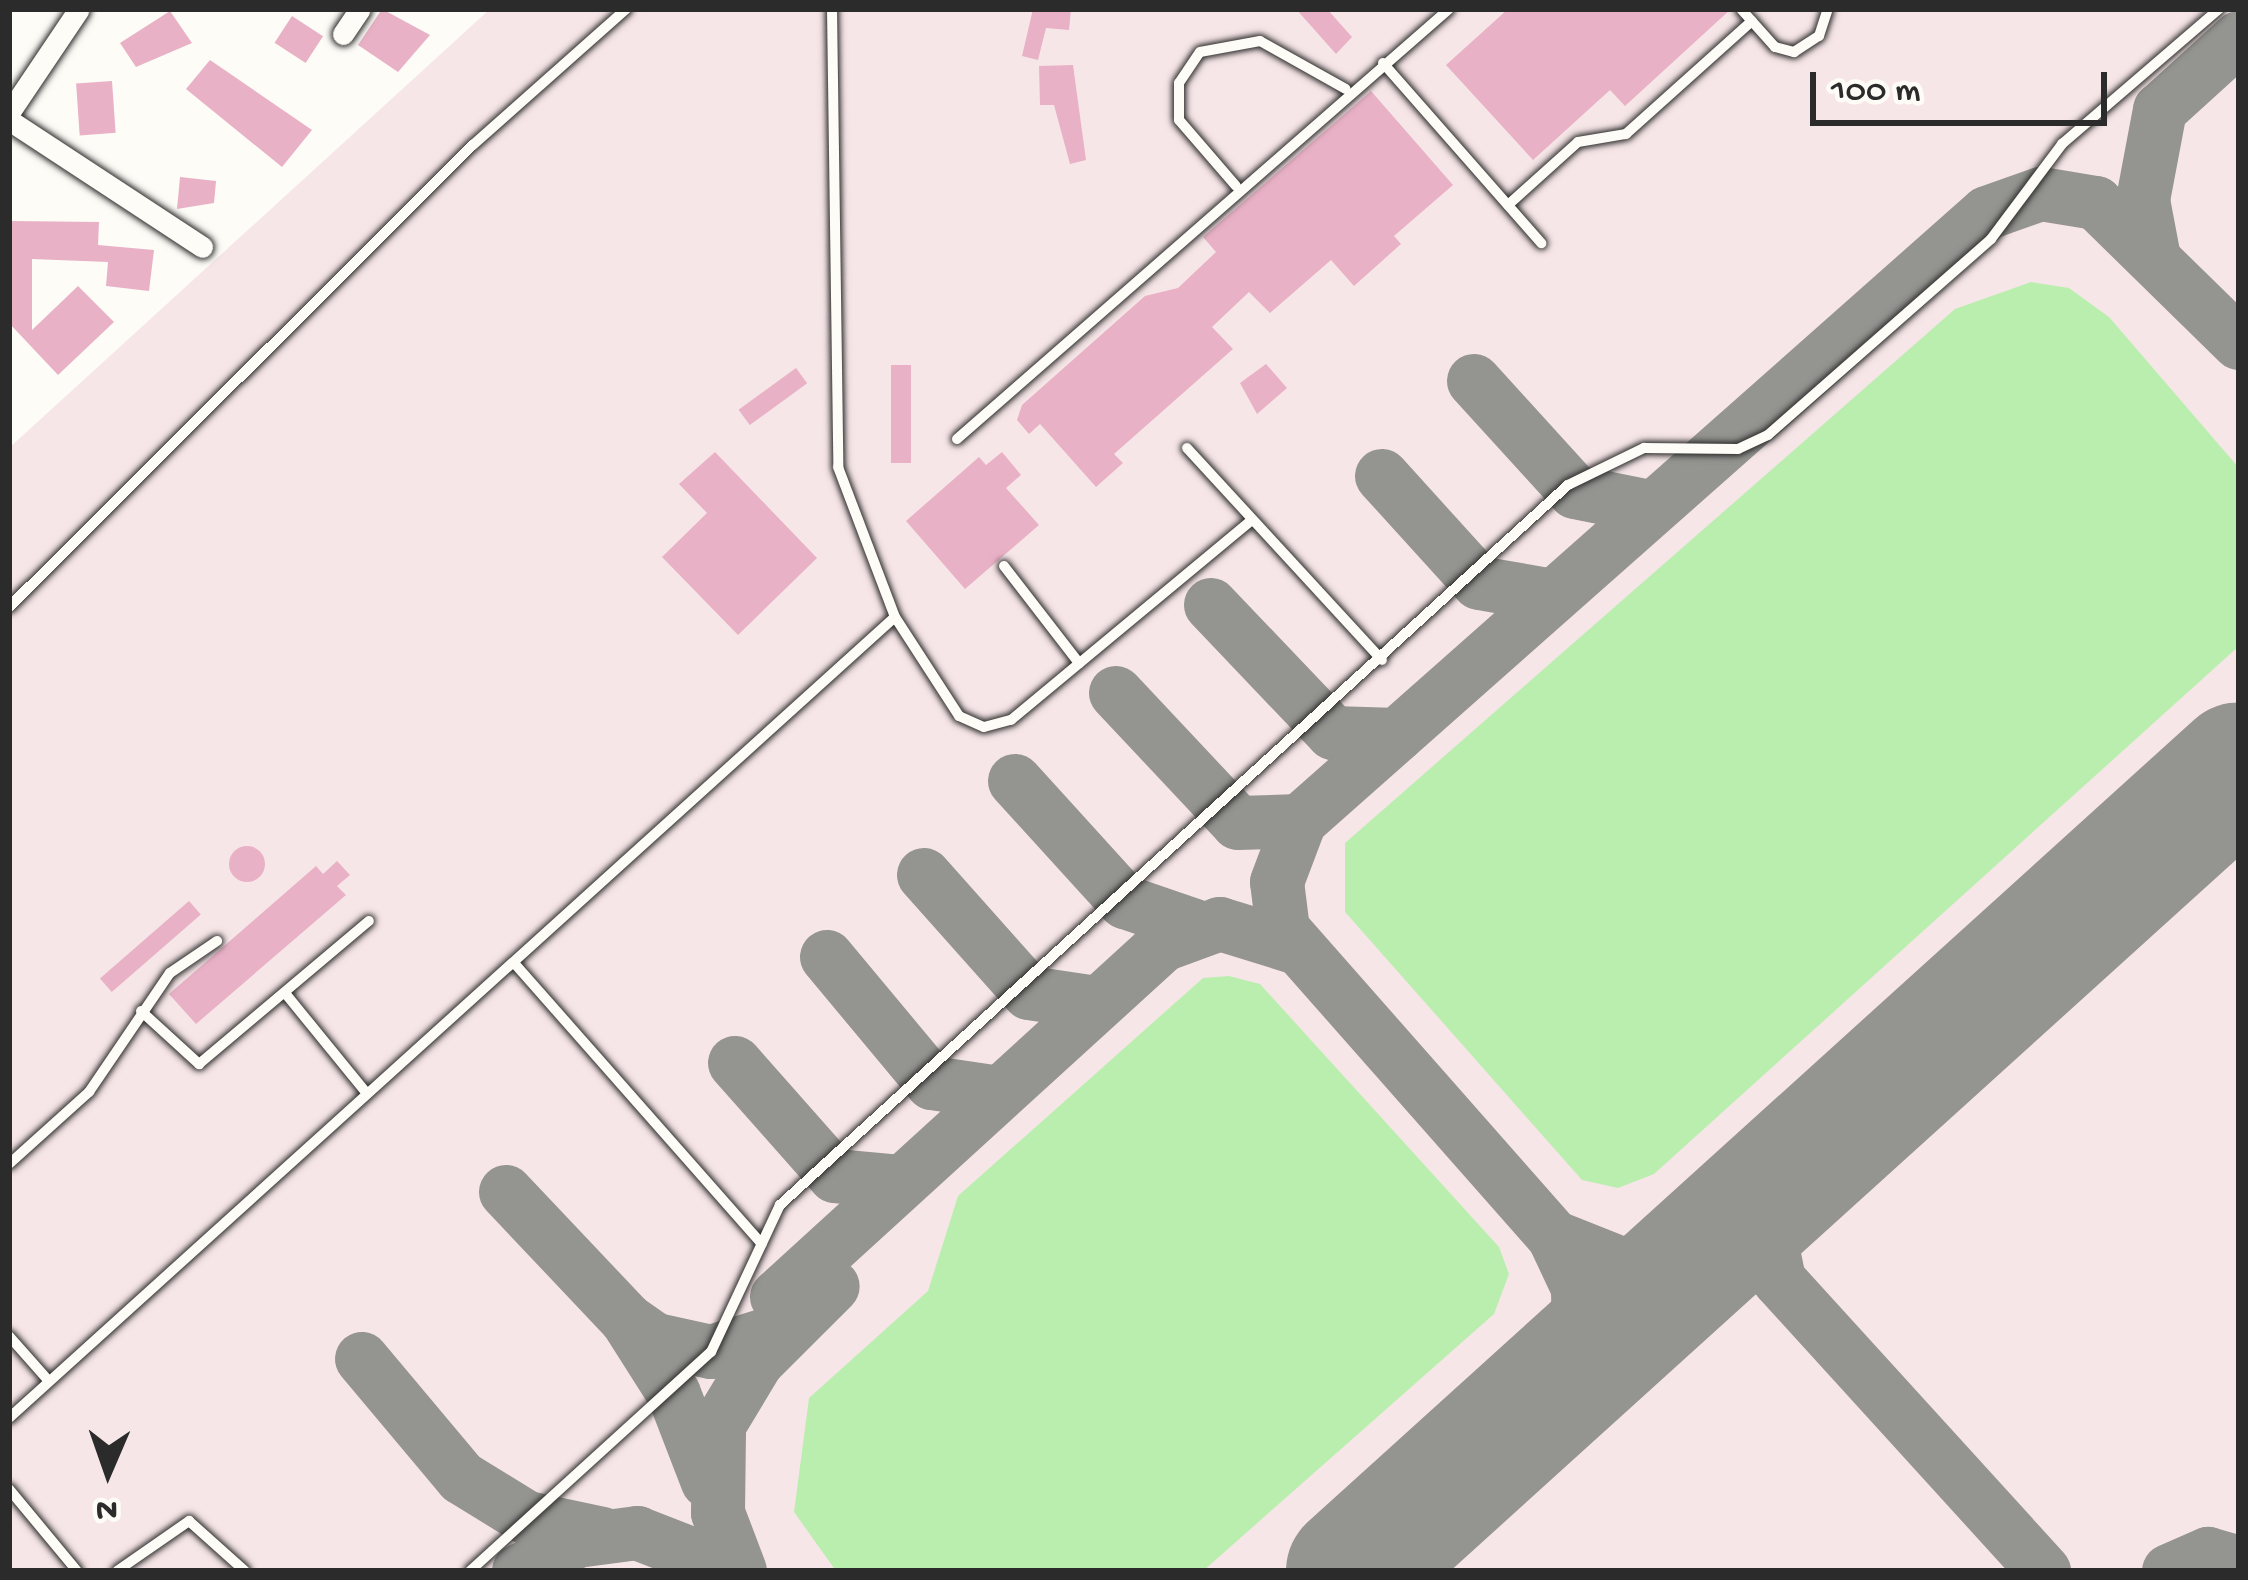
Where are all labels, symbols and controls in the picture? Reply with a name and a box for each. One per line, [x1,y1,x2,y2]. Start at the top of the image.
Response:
scale bar [1816,48,2113,122]
text: 100 m [1831,71,1921,114]
north arrow [48,1412,168,1532]
text: N [95,1489,118,1527]

